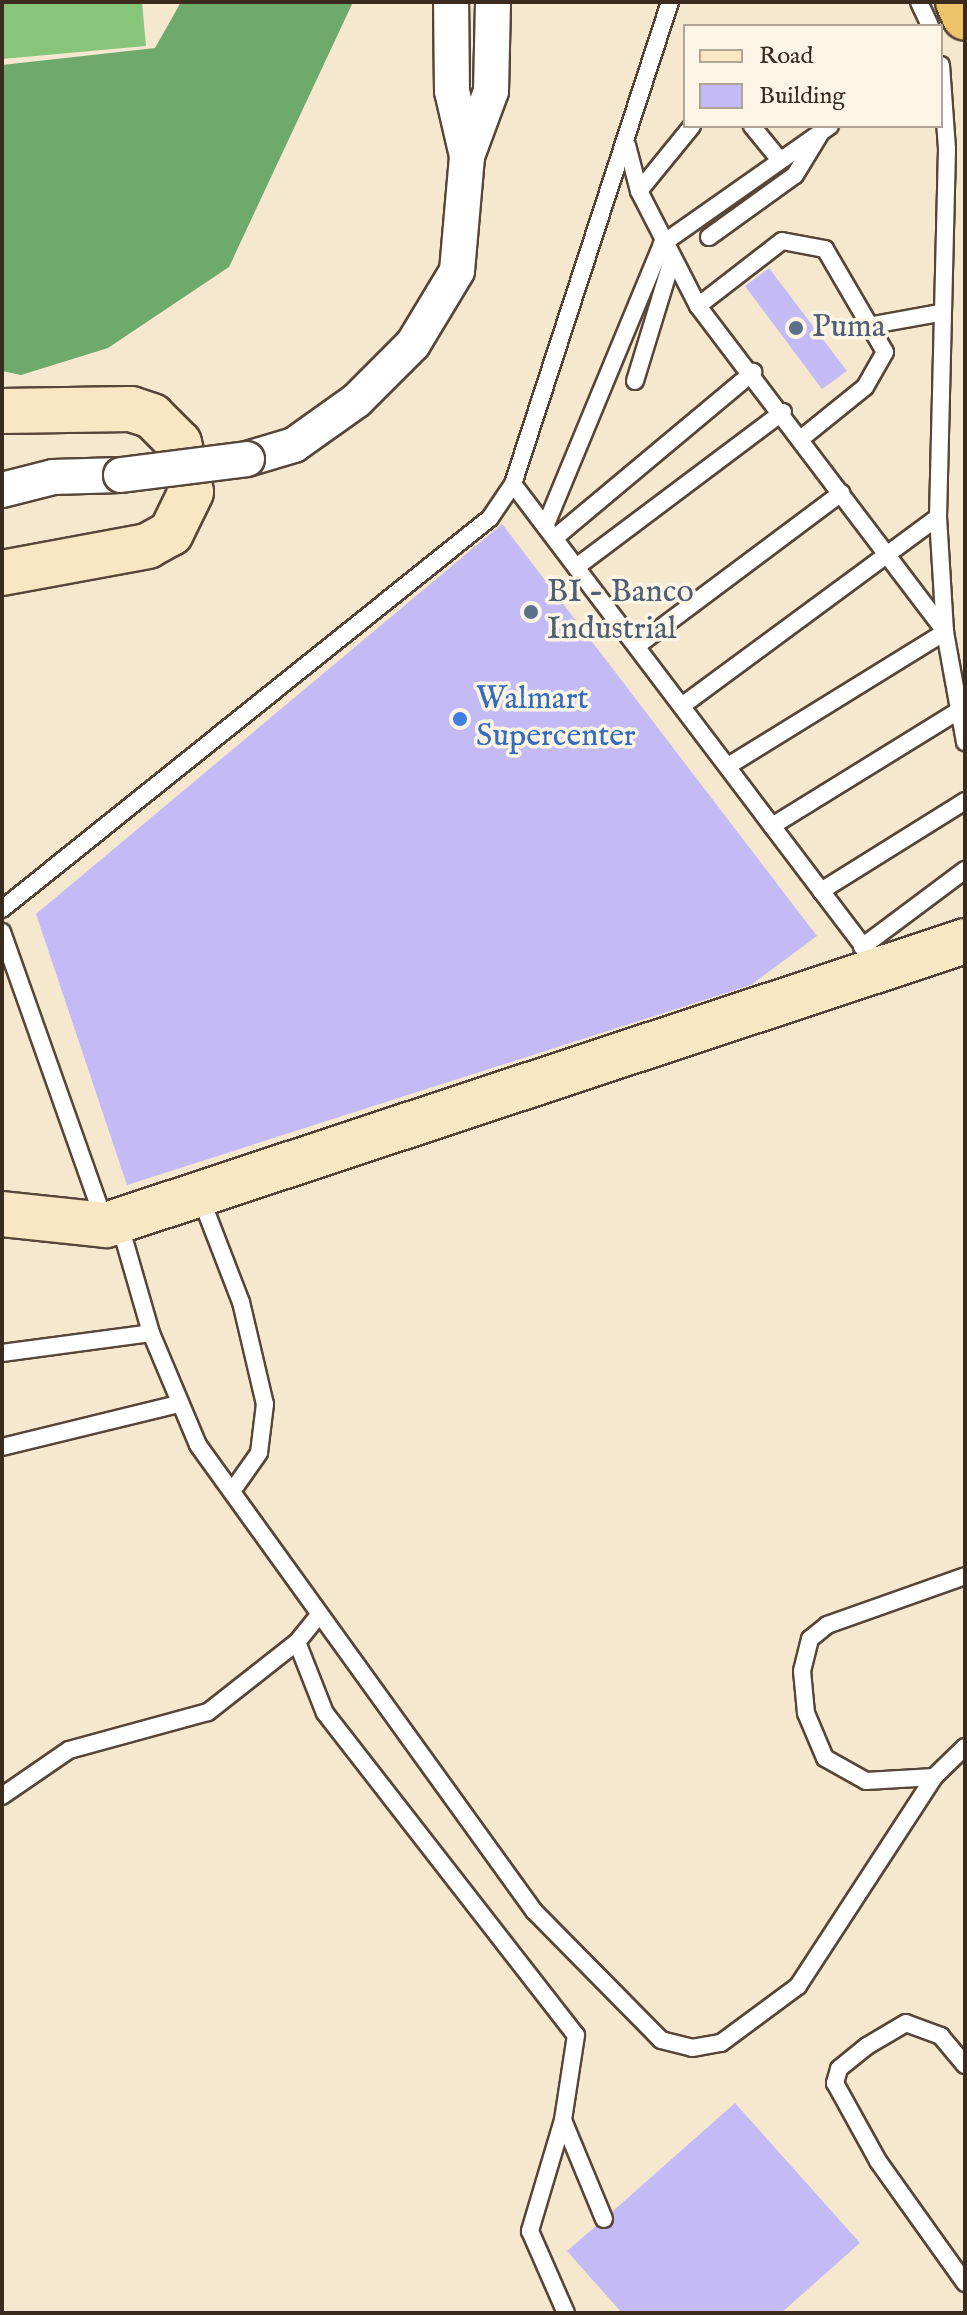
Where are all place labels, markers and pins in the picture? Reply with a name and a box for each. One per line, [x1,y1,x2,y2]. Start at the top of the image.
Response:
place label: Puma [812,309,886,347]
marker: Puma [787,319,805,337]
place label: BI - Banco Industrial [547,575,694,650]
marker: BI - Banco Industrial [522,603,540,621]
place label: Walmart Supercenter [476,682,636,757]
marker: Walmart Supercenter [451,710,469,728]

